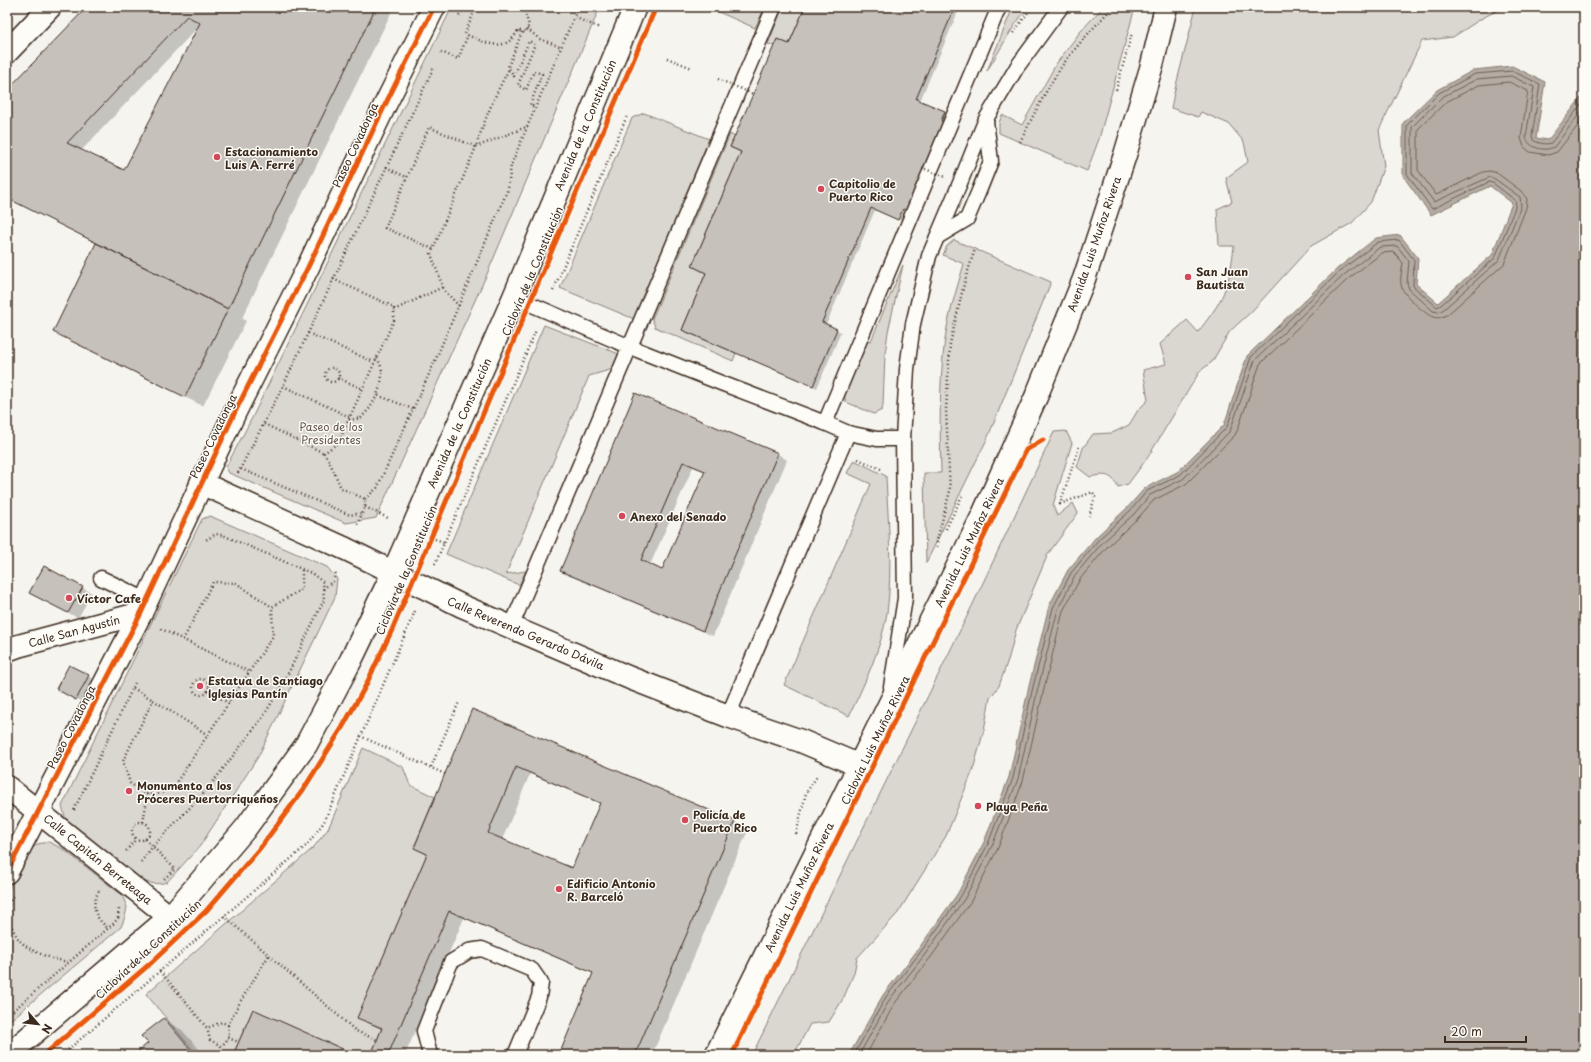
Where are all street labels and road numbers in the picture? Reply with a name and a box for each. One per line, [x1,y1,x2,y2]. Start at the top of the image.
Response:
street label: Avenida de la Constitución [550,57,620,193]
street label: Paseo Covadonga [328,99,382,190]
street label: Avenida Luis Muñoz Rivera [1063,174,1125,314]
street label: Ciclovía de la Constitución [497,203,567,339]
street label: Avenida de la Constitución [423,355,495,491]
street label: Paseo Covadonga [185,391,241,481]
street label: Avenida Luis Muñoz Rivera [930,474,1008,610]
street label: Ciclovía de la Constitución [371,502,441,638]
street label: Calle Reverendo Gerardo Dávila [445,592,608,674]
street label: Calle San Agustín [26,611,122,651]
street label: Ciclovía Luis Muñoz Rivera [836,672,914,808]
street label: Paseo Covadonga [42,682,100,772]
street label: Calle Capitán Berreteaga [40,810,156,908]
street label: Avenida Luis Muñoz Rivera [760,819,838,955]
street label: Ciclovía de la Constitución [91,895,205,1003]

